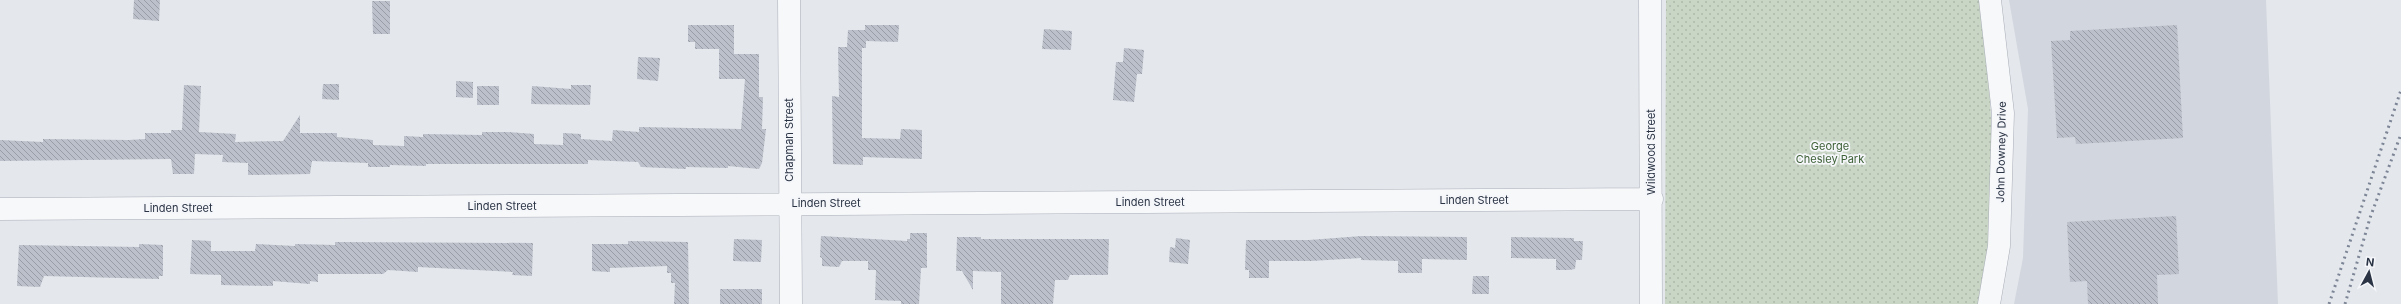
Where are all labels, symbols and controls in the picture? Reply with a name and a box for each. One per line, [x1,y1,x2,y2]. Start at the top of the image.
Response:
street label: Chapman Street [782,98,796,182]
street label: John Downey Drive [1993,101,2009,203]
street label: Wildwood Street [1644,109,1658,195]
park label: George Chesley Park [1796,139,1864,166]
street label: Linden Street [1439,193,1509,207]
street label: Linden Street [1115,195,1185,209]
street label: Linden Street [791,196,861,210]
street label: Linden Street [467,199,537,213]
street label: Linden Street [143,201,213,215]
north arrow [2349,252,2389,292]
text: N [2365,255,2375,270]

